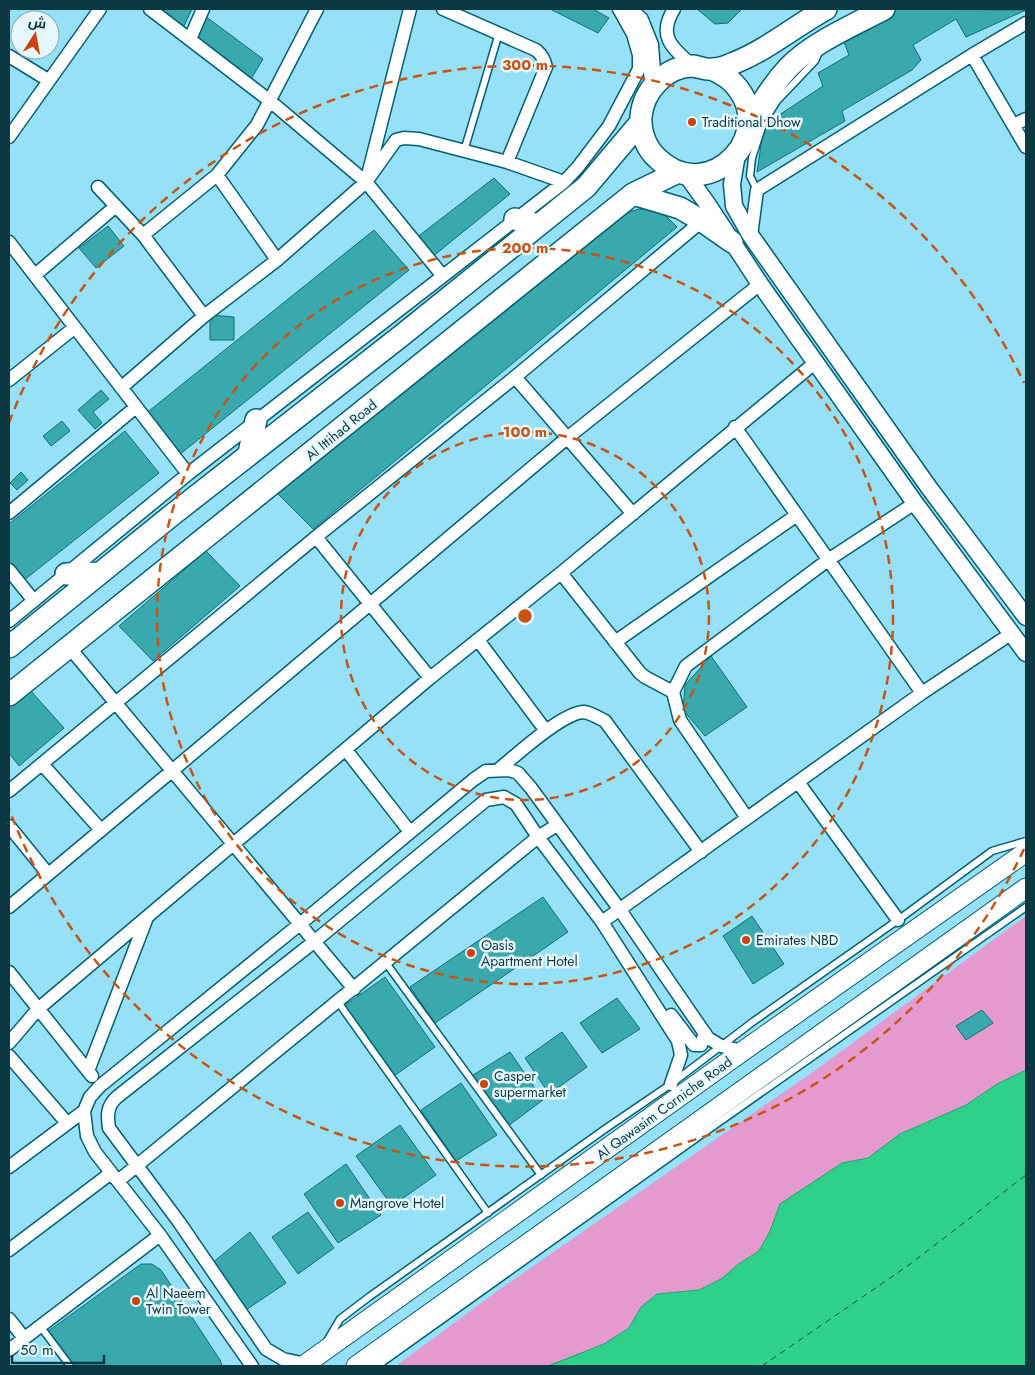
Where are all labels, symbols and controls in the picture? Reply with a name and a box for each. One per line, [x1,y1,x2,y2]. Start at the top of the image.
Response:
north arrow [10,10,60,60]
text: ش [27,11,48,34]
text: 300 m [502,54,548,76]
place label: Traditional Dhow [702,112,801,132]
marker: Traditional Dhow [686,116,698,128]
text: 200 m [502,237,548,259]
street label: Al Ittihad Road [301,395,381,465]
text: 100 m [503,421,547,443]
centre of rings [516,607,534,625]
place label: Emirates NBD [756,930,838,950]
marker: Emirates NBD [740,934,752,946]
place label: Oasis Apartment Hotel [481,935,578,971]
marker: Oasis Apartment Hotel [465,947,477,959]
street label: Al Qawasim Corniche Road [592,1052,736,1164]
place label: Casper supermarket [494,1066,567,1102]
marker: Casper supermarket [478,1078,490,1090]
place label: Mangrove Hotel [350,1193,444,1213]
marker: Mangrove Hotel [334,1197,346,1209]
place label: Al Naeem Twin Tower [146,1283,211,1319]
marker: Al Naeem Twin Tower [130,1295,142,1307]
scale bar [12,1332,105,1364]
text: 50 m [20,1339,54,1361]

